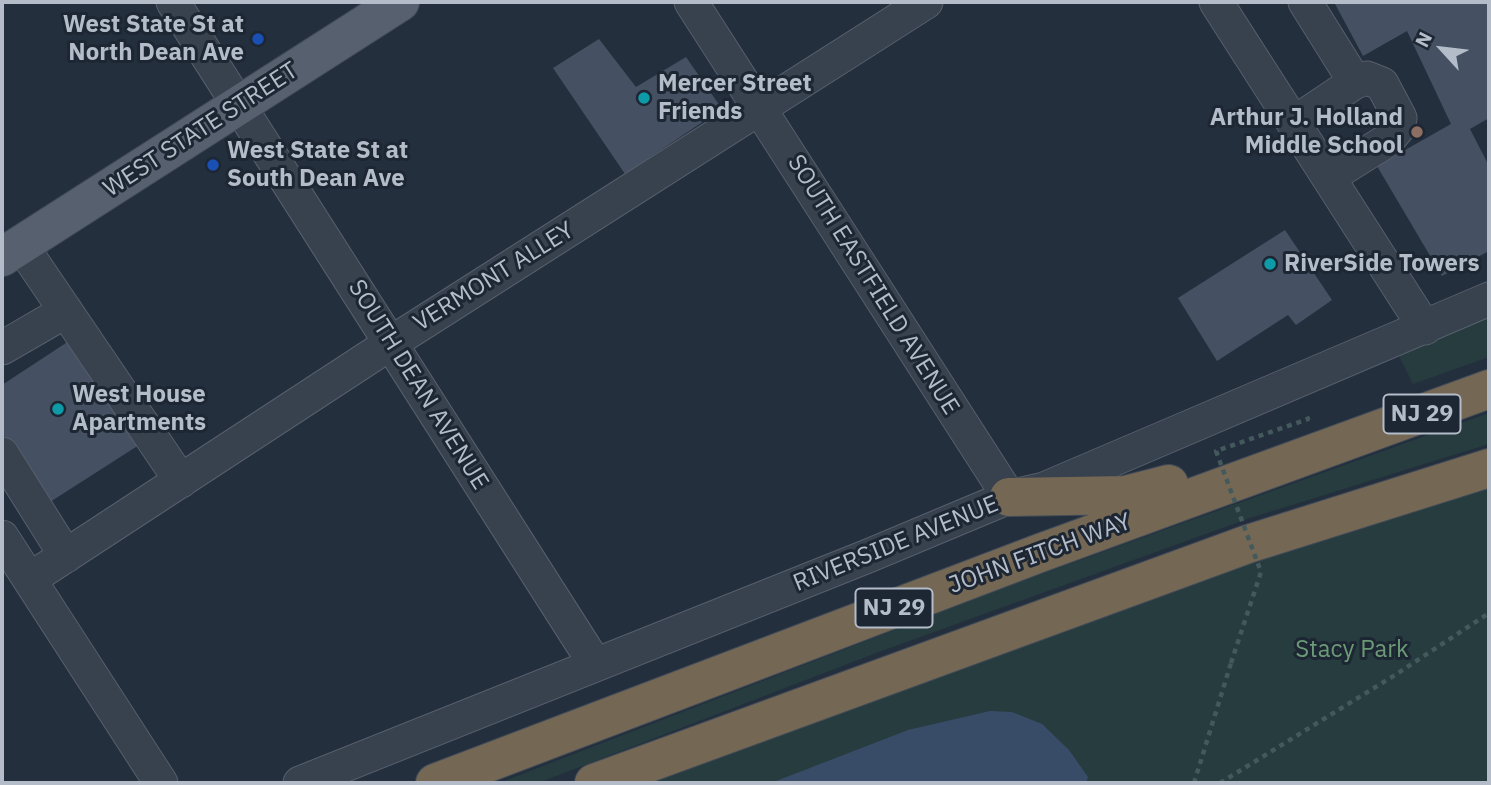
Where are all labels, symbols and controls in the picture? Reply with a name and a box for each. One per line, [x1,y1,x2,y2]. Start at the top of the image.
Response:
place label: West State St at North Dean Ave [63,11,244,67]
north arrow [1407,14,1477,84]
text: N [1409,28,1437,51]
marker: West State St at North Dean Ave [250,31,266,47]
street label: WEST STATE STREET [98,56,304,204]
place label: Mercer Street Friends [658,70,812,126]
marker: Mercer Street Friends [636,90,652,106]
place label: Arthur J. Holland Middle School [1210,104,1403,160]
marker: Arthur J. Holland Middle School [1409,124,1425,140]
place label: West State St at South Dean Ave [227,137,408,193]
street label: SOUTH EASTFIELD AVENUE [781,150,965,420]
marker: West State St at South Dean Ave [205,157,221,173]
street label: VERMONT ALLEY [408,216,580,338]
place label: RiverSide Towers [1284,250,1480,278]
marker: RiverSide Towers [1262,256,1278,272]
street label: SOUTH DEAN AVENUE [342,275,494,495]
place label: West House Apartments [72,381,206,437]
road number: NJ 29 [1384,394,1460,434]
marker: West House Apartments [50,401,66,417]
street label: RIVERSIDE AVENUE [789,490,1003,598]
street label: JOHN FITCH WAY [945,508,1135,600]
road number: NJ 29 [856,588,932,628]
park label: Stacy Park [1295,636,1409,664]

